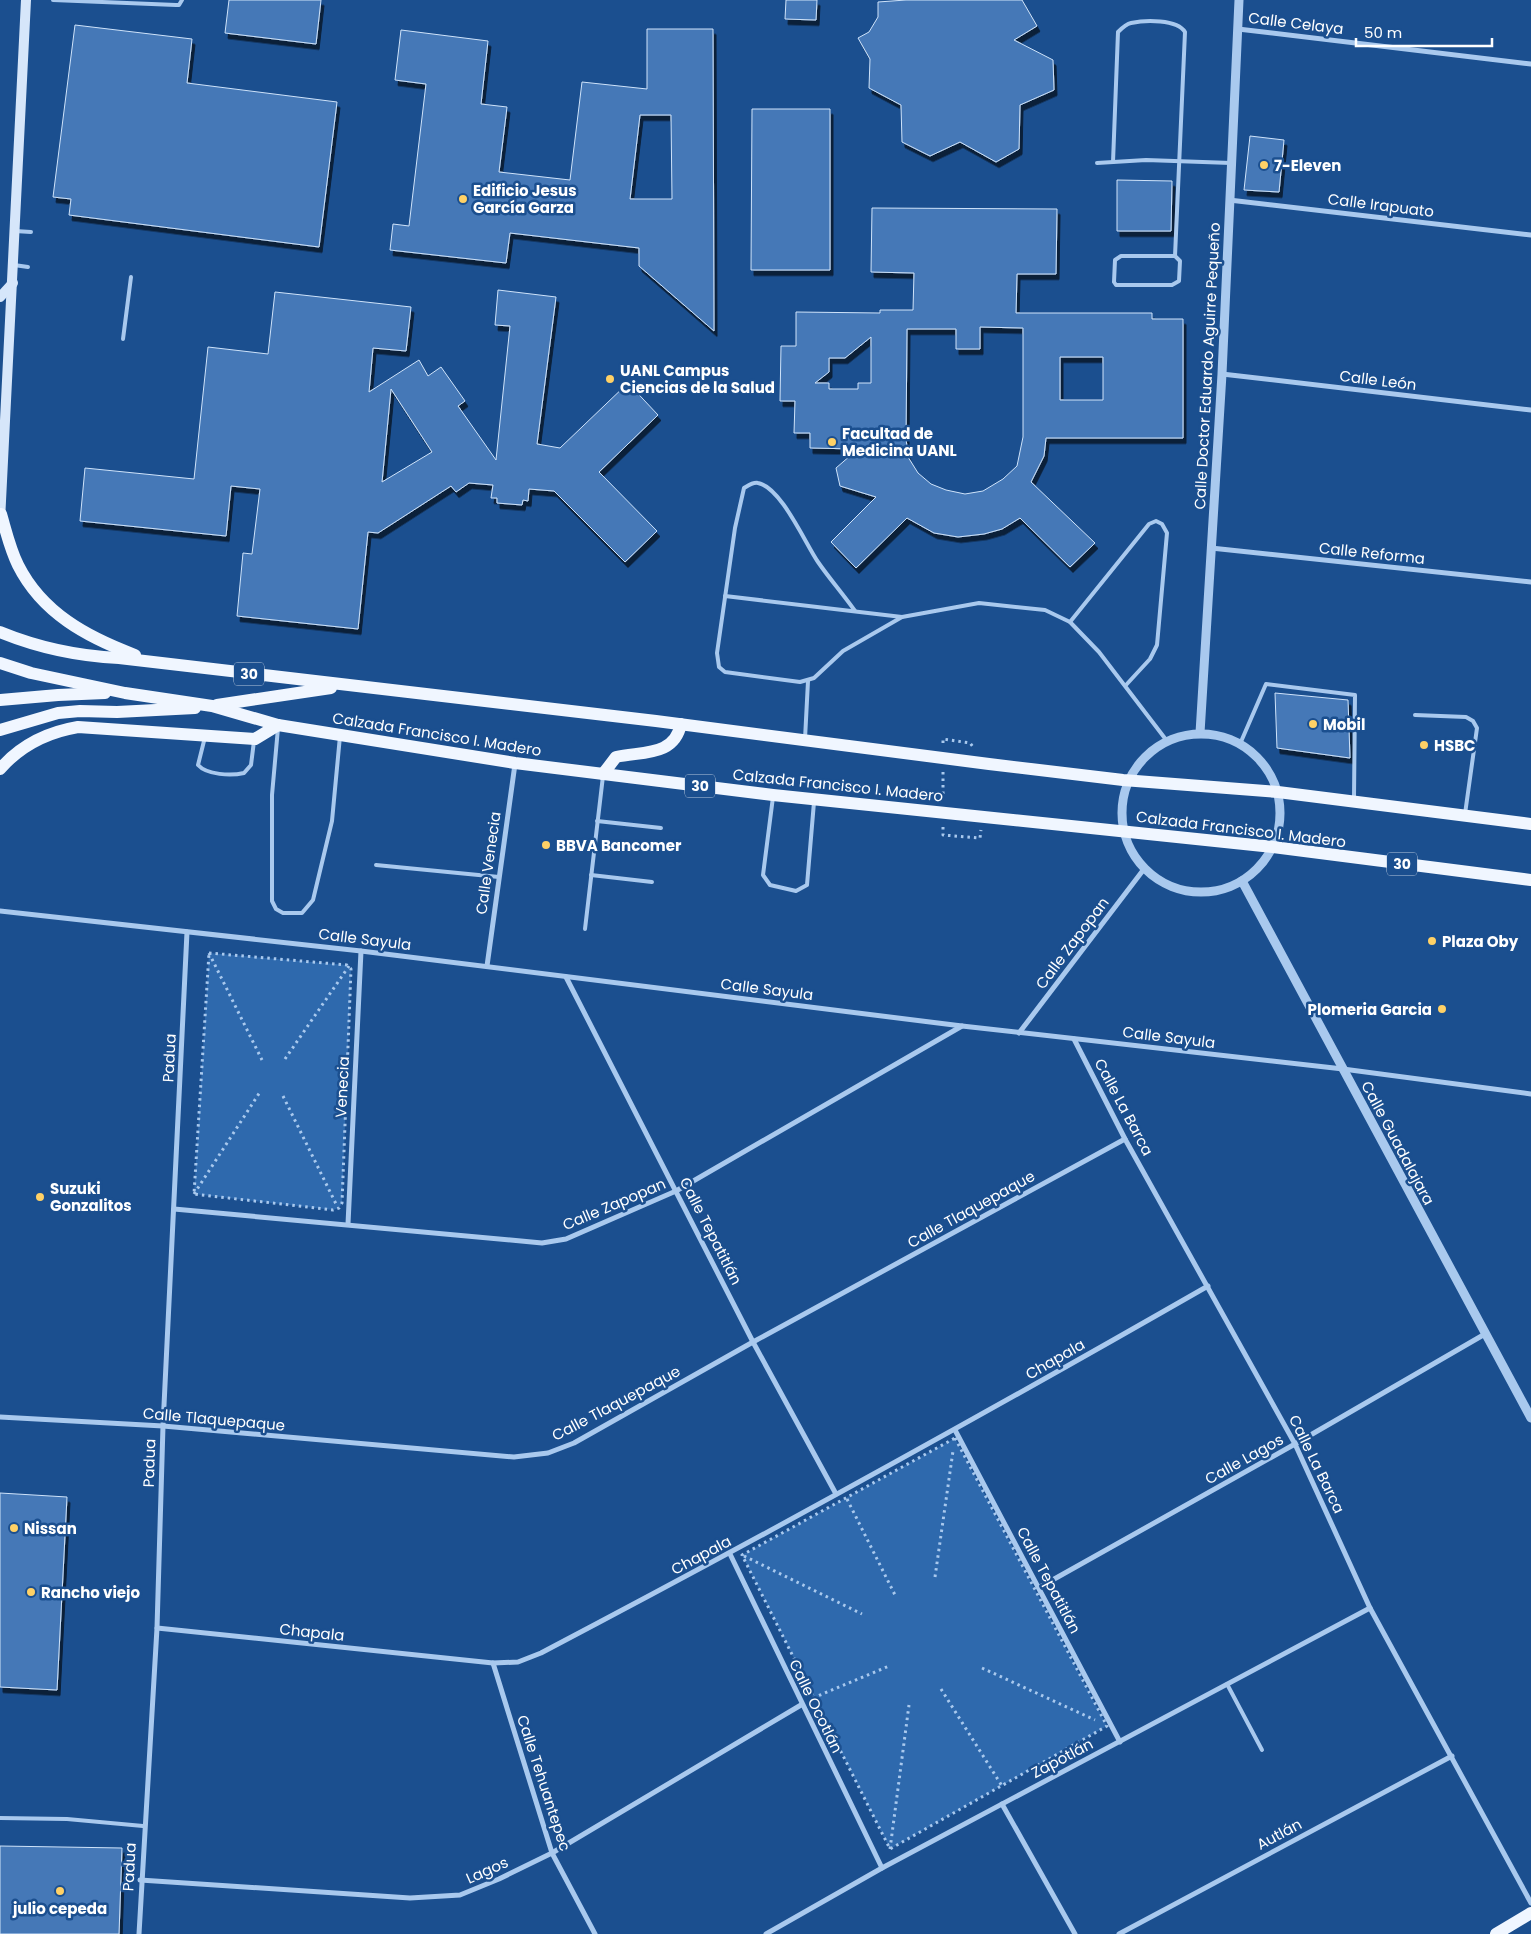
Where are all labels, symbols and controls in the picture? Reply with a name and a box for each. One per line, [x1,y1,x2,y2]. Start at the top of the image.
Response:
street label: Calle Celaya [1247,7,1345,39]
scale bar [1356,15,1492,47]
text: 50 m [1364,22,1402,43]
place label: 7-Eleven [1274,155,1341,176]
marker: 7-Eleven [1258,159,1270,171]
place label: Edificio Jesus García Garza [473,180,577,218]
street label: Calle Irapuato [1327,188,1435,222]
marker: Edificio Jesus García Garza [457,193,469,205]
street label: Calle Doctor Eduardo Aguirre Pequeño [1189,222,1225,510]
place label: UANL Campus Ciencias de la Salud [620,360,775,398]
street label: Calle León [1338,365,1418,395]
marker: UANL Campus Ciencias de la Salud [604,373,616,385]
place label: Facultad de Medicina UANL [842,423,957,461]
marker: Facultad de Medicina UANL [826,436,838,448]
street label: Calle Reforma [1318,537,1426,569]
road number: 30 [234,662,264,686]
street label: Calzada Francisco I. Madero [331,707,543,761]
place label: Mobil [1323,714,1365,735]
marker: Mobil [1307,718,1319,730]
place label: HSBC [1434,735,1476,756]
marker: HSBC [1418,739,1430,751]
street label: Calzada Francisco I. Madero [732,764,944,806]
road number: 30 [685,774,715,798]
street label: Calzada Francisco I. Madero [1135,806,1347,852]
street label: Calle Venecia [470,810,506,916]
place label: BBVA Bancomer [556,835,682,856]
marker: BBVA Bancomer [540,839,552,851]
road number: 30 [1387,852,1417,876]
street label: Calle Zapopan [1030,893,1114,993]
street label: Calle Sayula [317,923,413,955]
place label: Plaza Oby [1442,931,1519,952]
marker: Plaza Oby [1426,935,1438,947]
street label: Calle Sayula [719,973,815,1005]
place label: Plomeria Garcia [1308,999,1432,1020]
marker: Plomeria Garcia [1436,1003,1448,1015]
street label: Calle Sayula [1121,1021,1217,1053]
street label: Padua [157,1033,181,1083]
street label: Calle La Barca [1090,1055,1158,1159]
street label: Venecia [330,1056,354,1118]
street label: Calle Guadalajara [1356,1077,1440,1209]
street label: Calle Tlaquepaque [903,1165,1039,1253]
street label: Calle Zapopan [559,1173,669,1235]
street label: Calle Tepatitlán [675,1174,747,1288]
place label: Suzuki Gonzalitos [50,1178,132,1216]
marker: Suzuki Gonzalitos [34,1191,46,1203]
street label: Chapala [1021,1334,1089,1384]
street label: Calle Tlaquepaque [548,1360,684,1446]
street label: Calle Tlaquepaque [142,1402,286,1436]
street label: Calle La Barca [1284,1411,1350,1517]
street label: Calle Lagos [1201,1429,1287,1489]
street label: Padua [138,1438,160,1488]
place label: Nissan [24,1518,77,1539]
marker: Nissan [8,1522,20,1534]
street label: Calle Tepatitlán [1012,1523,1086,1637]
street label: Chapala [667,1530,735,1580]
place label: Rancho viejo [41,1582,140,1603]
marker: Rancho viejo [25,1586,37,1598]
street label: Chapala [278,1618,346,1646]
street label: Calle Ocotlán [784,1656,848,1756]
street label: Calle Tehuantepec [512,1712,576,1854]
street label: Zapotlán [1028,1733,1096,1783]
street label: Autlán [1253,1813,1305,1855]
street label: Padua [117,1842,141,1892]
street label: Lagos [463,1851,512,1889]
marker: julio cepeda [54,1885,66,1897]
place label: julio cepeda [12,1898,107,1919]

